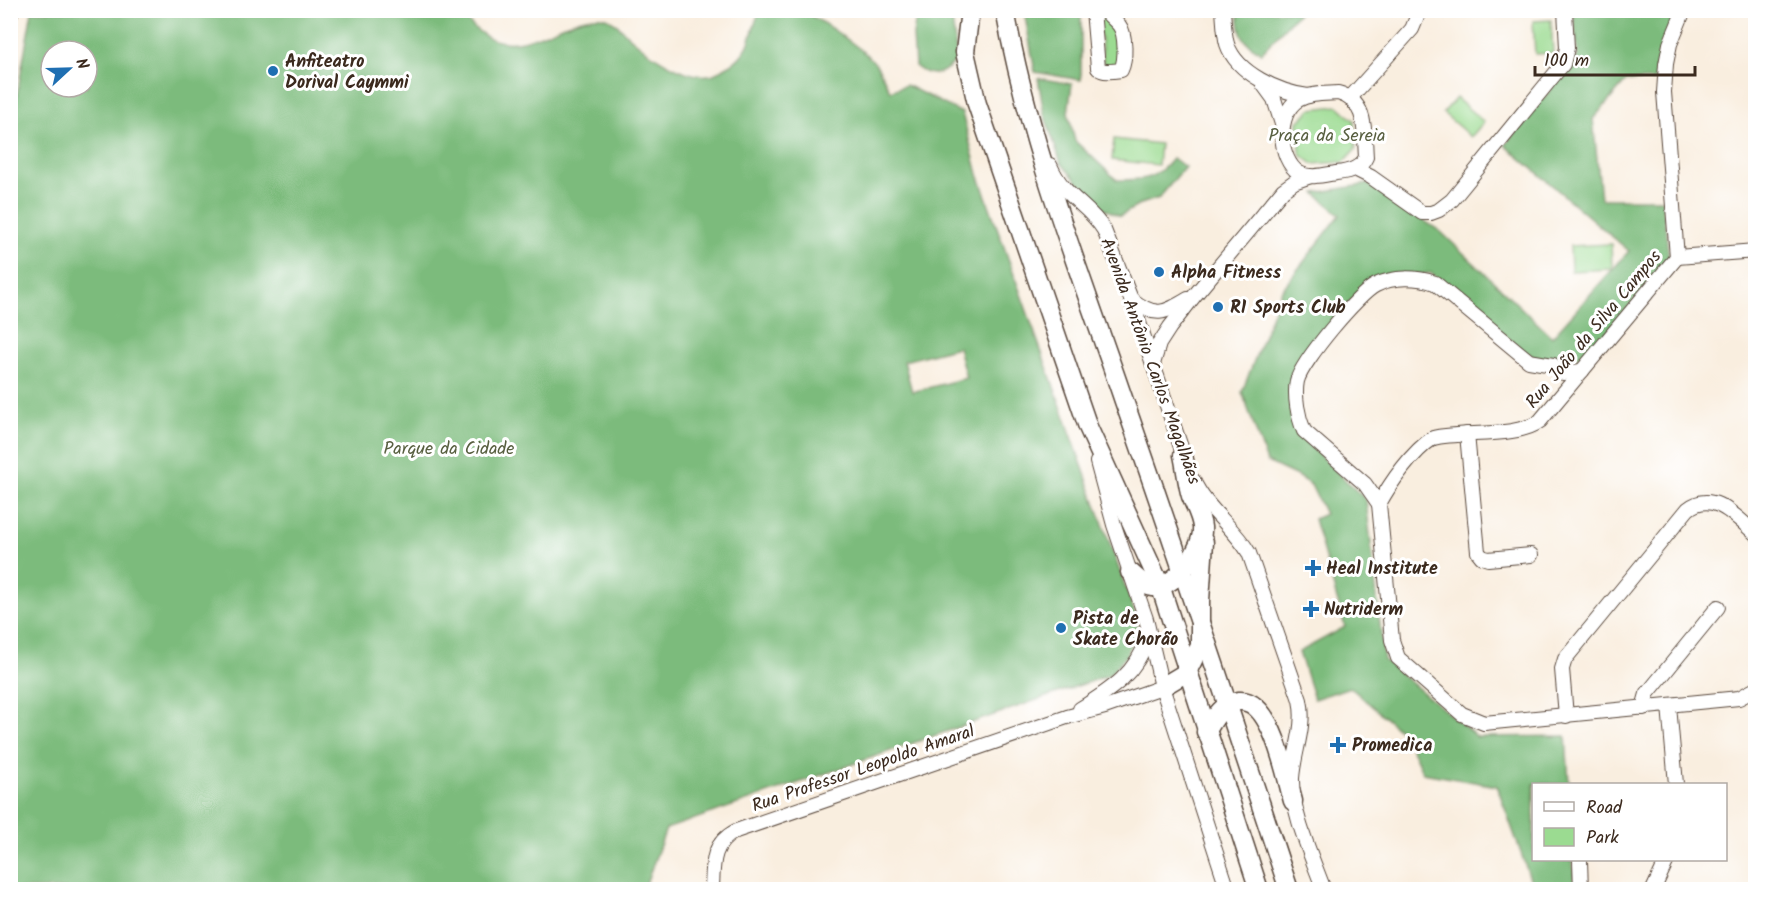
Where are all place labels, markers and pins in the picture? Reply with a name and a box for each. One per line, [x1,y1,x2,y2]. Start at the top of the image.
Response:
place label: Anfiteatro Dorival Caymmi [285,48,409,98]
marker: Anfiteatro Dorival Caymmi [266,64,280,78]
place label: Alpha Fitness [1171,259,1282,288]
marker: Alpha Fitness [1152,265,1166,279]
place label: R1 Sports Club [1230,294,1346,323]
marker: R1 Sports Club [1211,300,1225,314]
place label: Heal Institute [1326,555,1438,584]
marker: Heal Institute [1304,559,1322,577]
place label: Nutriderm [1324,596,1403,625]
marker: Nutriderm [1302,600,1320,618]
place label: Pista de Skate Chorão [1073,605,1178,655]
marker: Pista de Skate Chorão [1054,621,1068,635]
place label: Promedica [1352,732,1433,761]
marker: Promedica [1329,736,1347,754]

